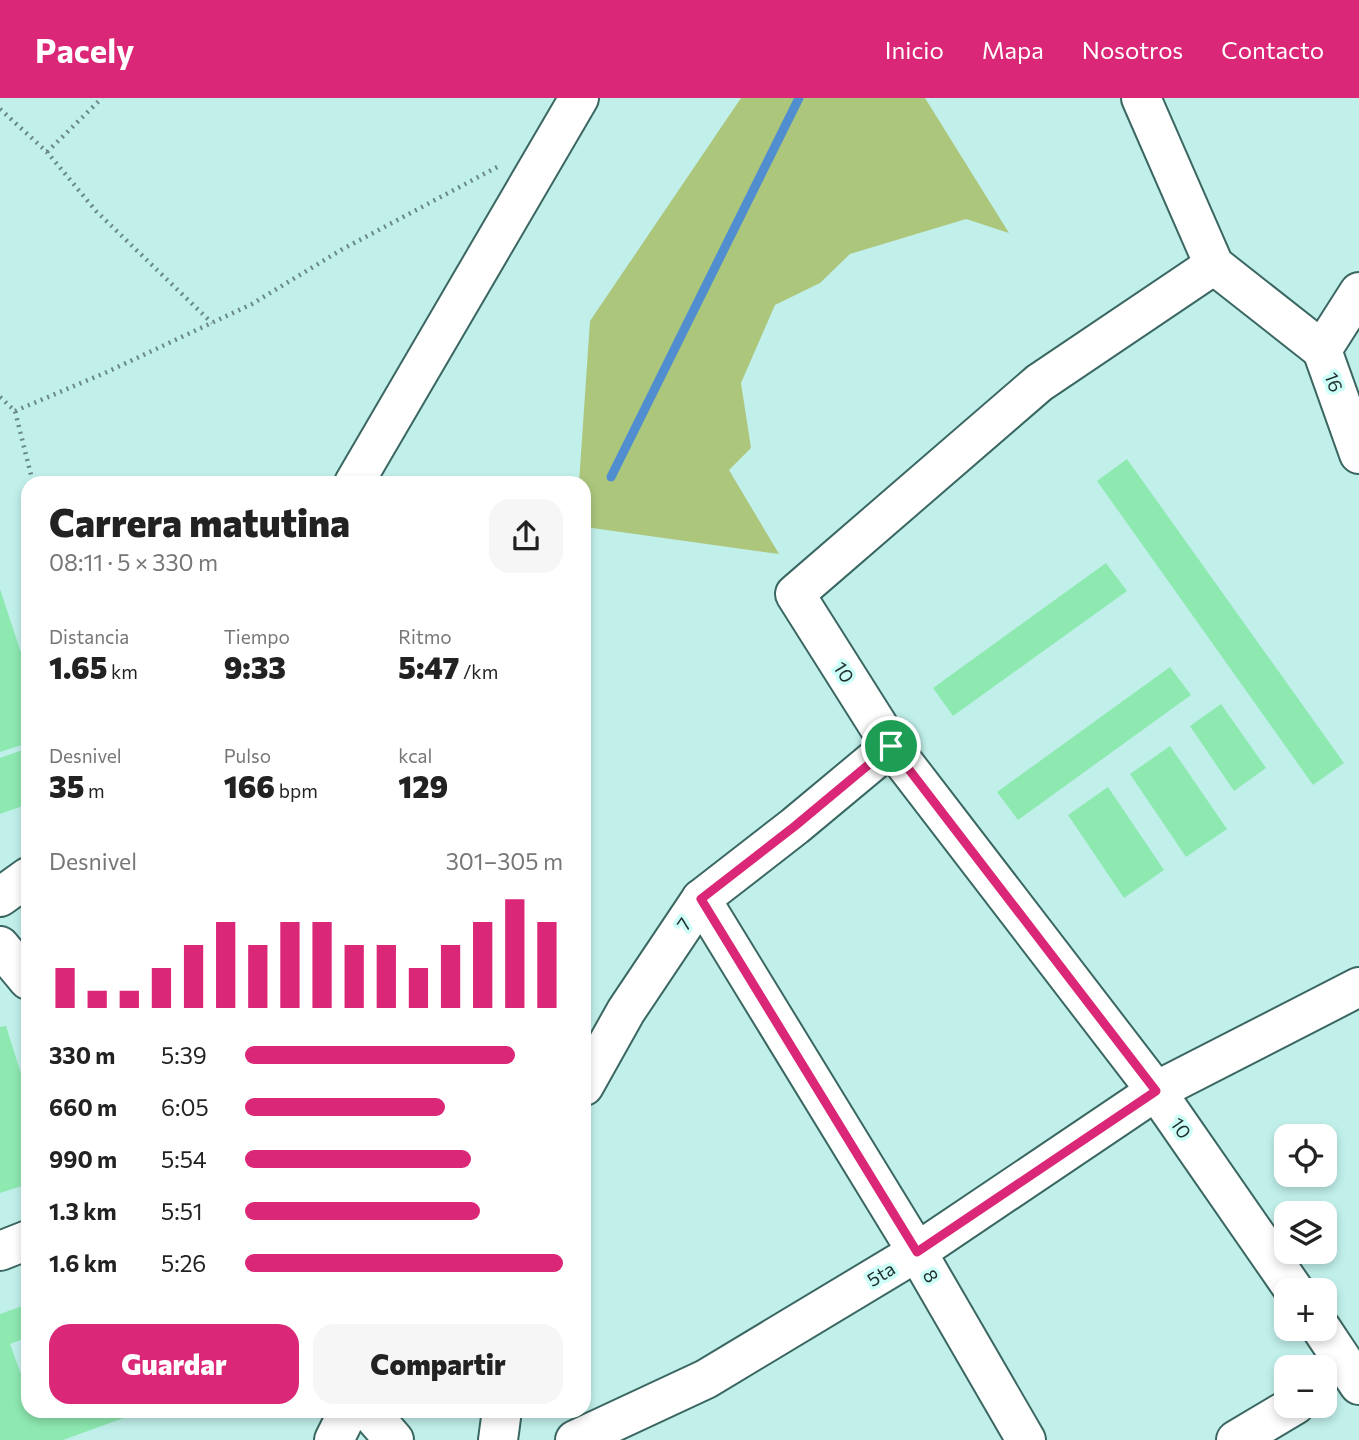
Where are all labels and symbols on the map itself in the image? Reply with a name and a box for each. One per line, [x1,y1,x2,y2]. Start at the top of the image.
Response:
street label: 16 [1320,369,1349,395]
street label: 10 [829,657,860,687]
pin [861,716,921,776]
street label: 7 [671,913,696,934]
street label: 10 [1166,1113,1197,1143]
street label: 5ta [863,1256,899,1291]
street label: 8 [919,1265,944,1286]

